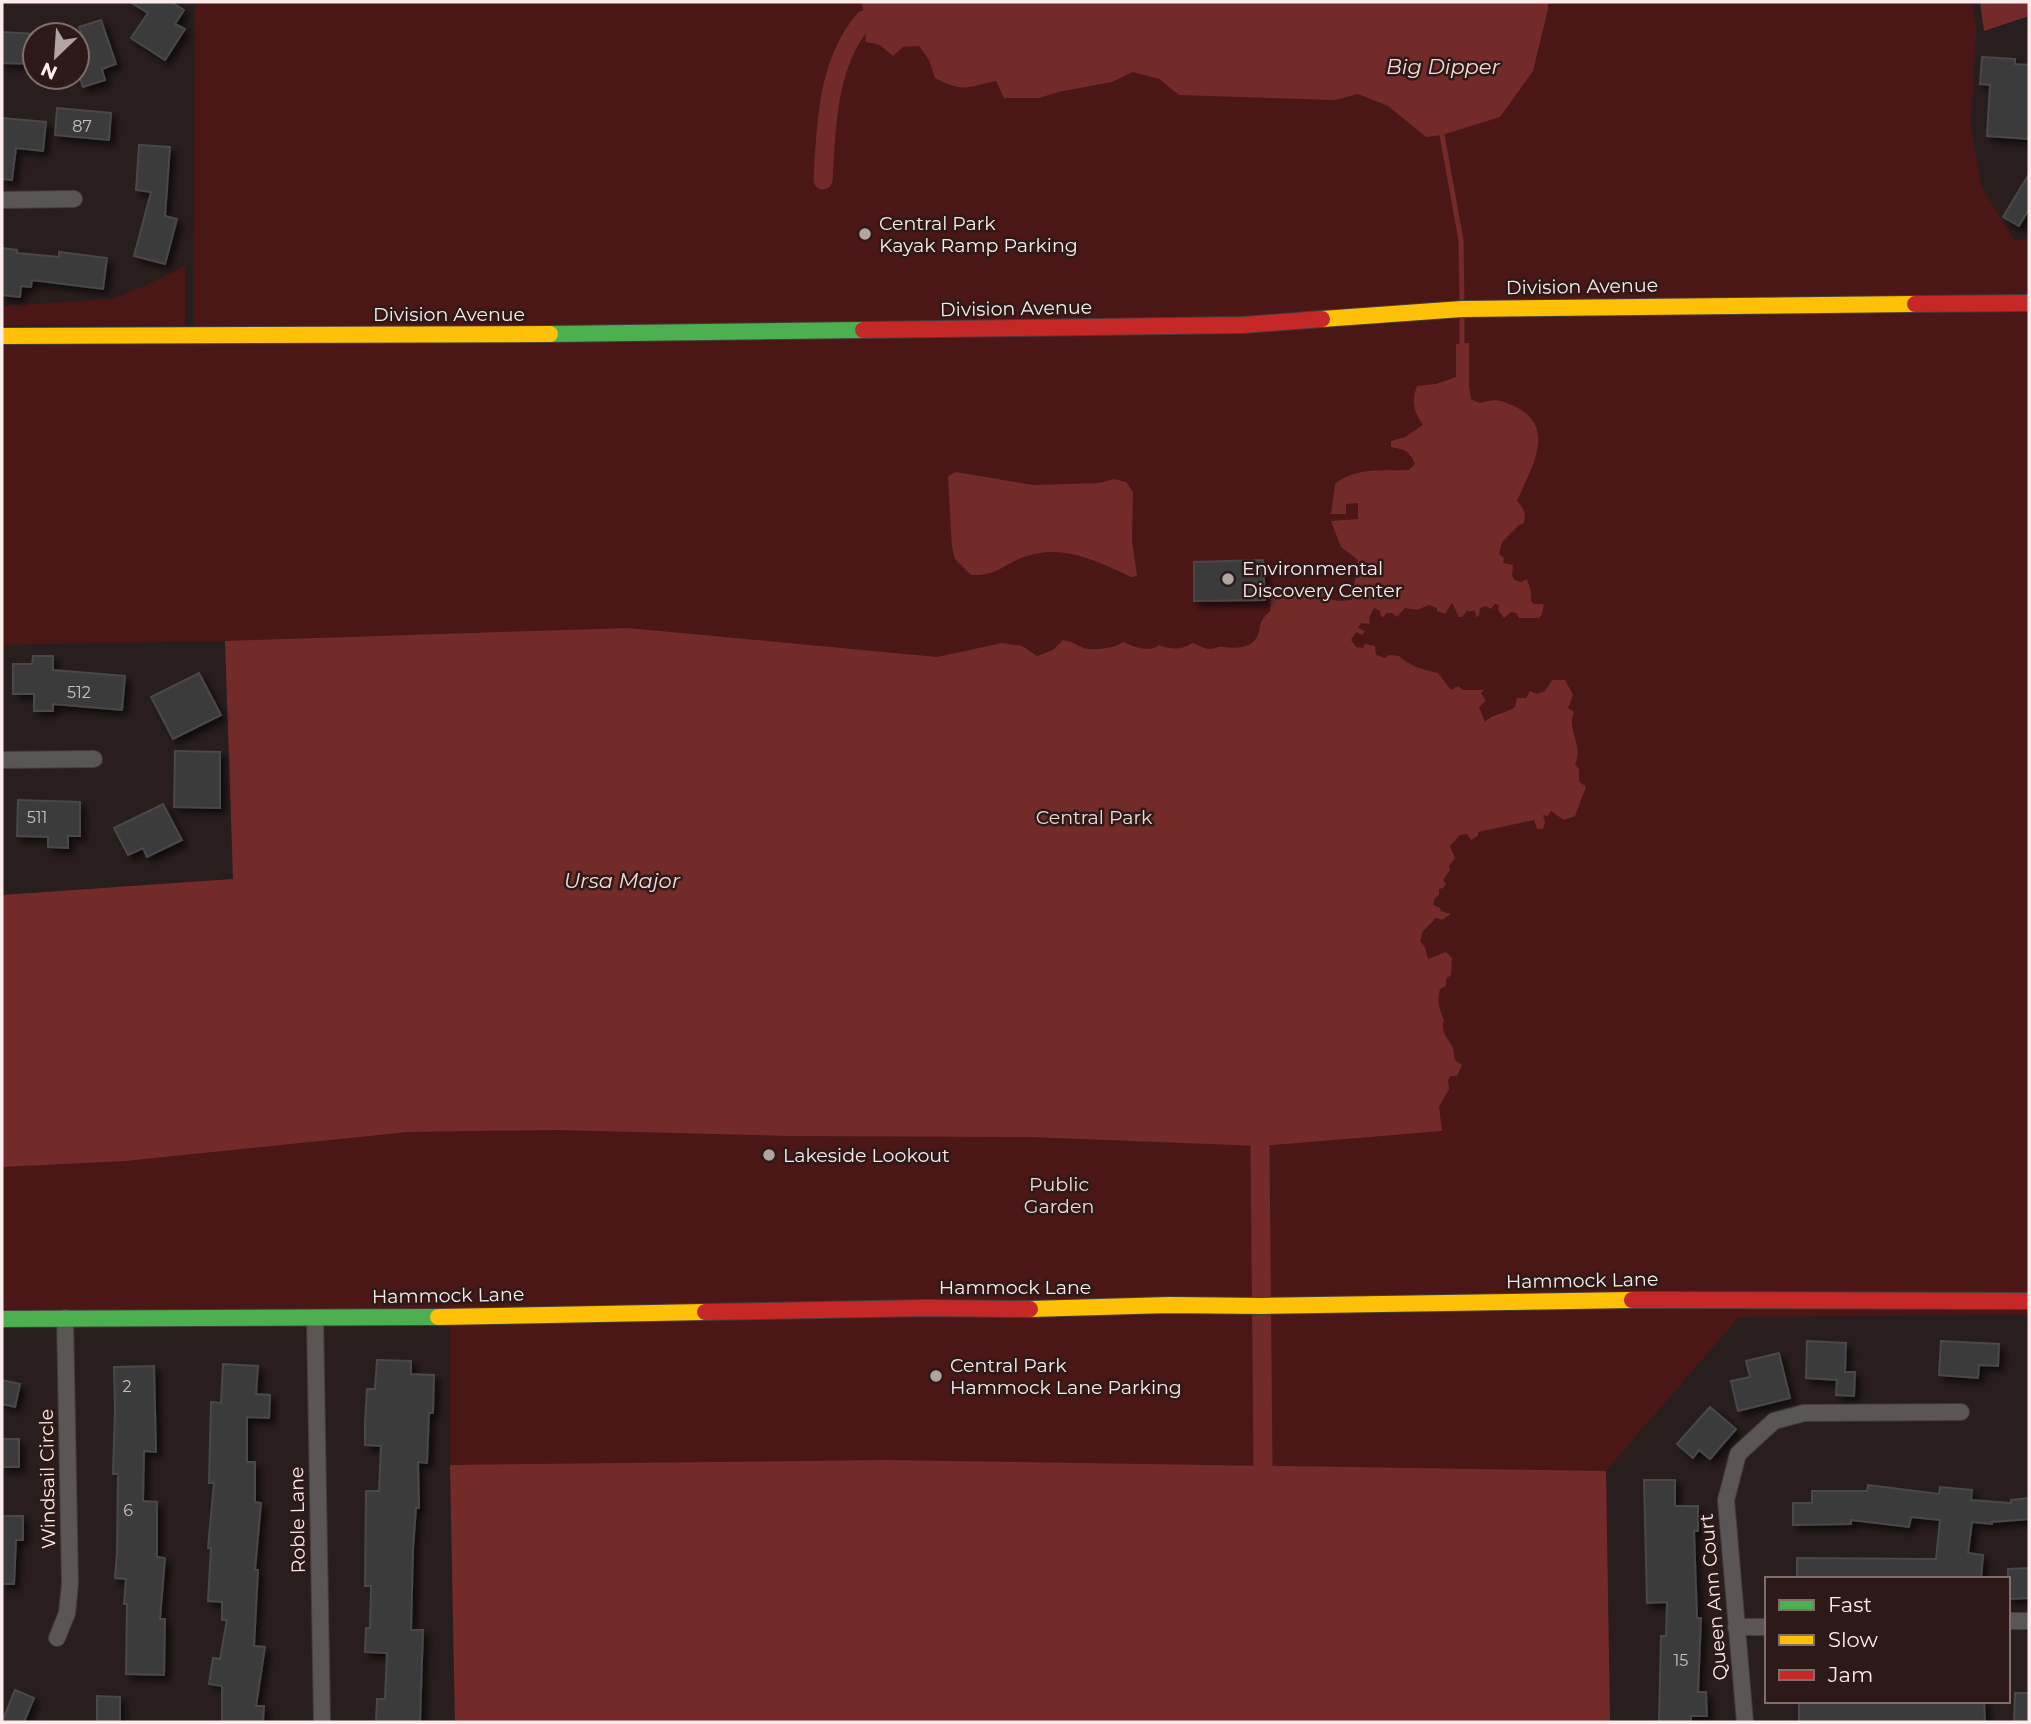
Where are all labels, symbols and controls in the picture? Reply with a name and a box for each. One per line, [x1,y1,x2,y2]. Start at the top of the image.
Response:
north arrow [21,21,91,91]
water label: Big Dipper [1386,54,1501,79]
text: N [37,57,61,85]
house number: 87 [72,117,92,136]
place label: Central Park Kayak Ramp Parking [879,212,1078,257]
marker: Central Park Kayak Ramp Parking [857,226,873,242]
street label: Division Avenue [1506,274,1658,299]
street label: Division Avenue [940,296,1092,321]
street label: Division Avenue [373,303,525,326]
place label: Environmental Discovery Center [1242,557,1402,602]
marker: Environmental Discovery Center [1220,571,1236,587]
house number: 512 [67,683,91,702]
park label: Central Park [1036,806,1153,829]
house number: 511 [27,808,47,827]
water label: Ursa Major [564,868,681,893]
place label: Lakeside Lookout [783,1144,950,1167]
marker: Lakeside Lookout [761,1147,777,1163]
park label: Public Garden [1024,1173,1094,1218]
street label: Hammock Lane [1506,1268,1658,1293]
street label: Hammock Lane [939,1276,1091,1299]
street label: Hammock Lane [372,1283,524,1308]
place label: Central Park Hammock Lane Parking [950,1354,1182,1399]
marker: Central Park Hammock Lane Parking [928,1368,944,1384]
house number: 2 [122,1377,132,1396]
street label: Windsail Circle [35,1409,60,1549]
street label: Roble Lane [285,1466,310,1574]
house number: 6 [123,1501,133,1520]
street label: Queen Ann Court [1695,1512,1732,1681]
legend [1765,1577,2010,1703]
text: Fast [1828,1592,1872,1617]
text: Slow [1828,1627,1878,1652]
house number: 15 [1674,1651,1688,1670]
text: Jam [1827,1662,1873,1687]

